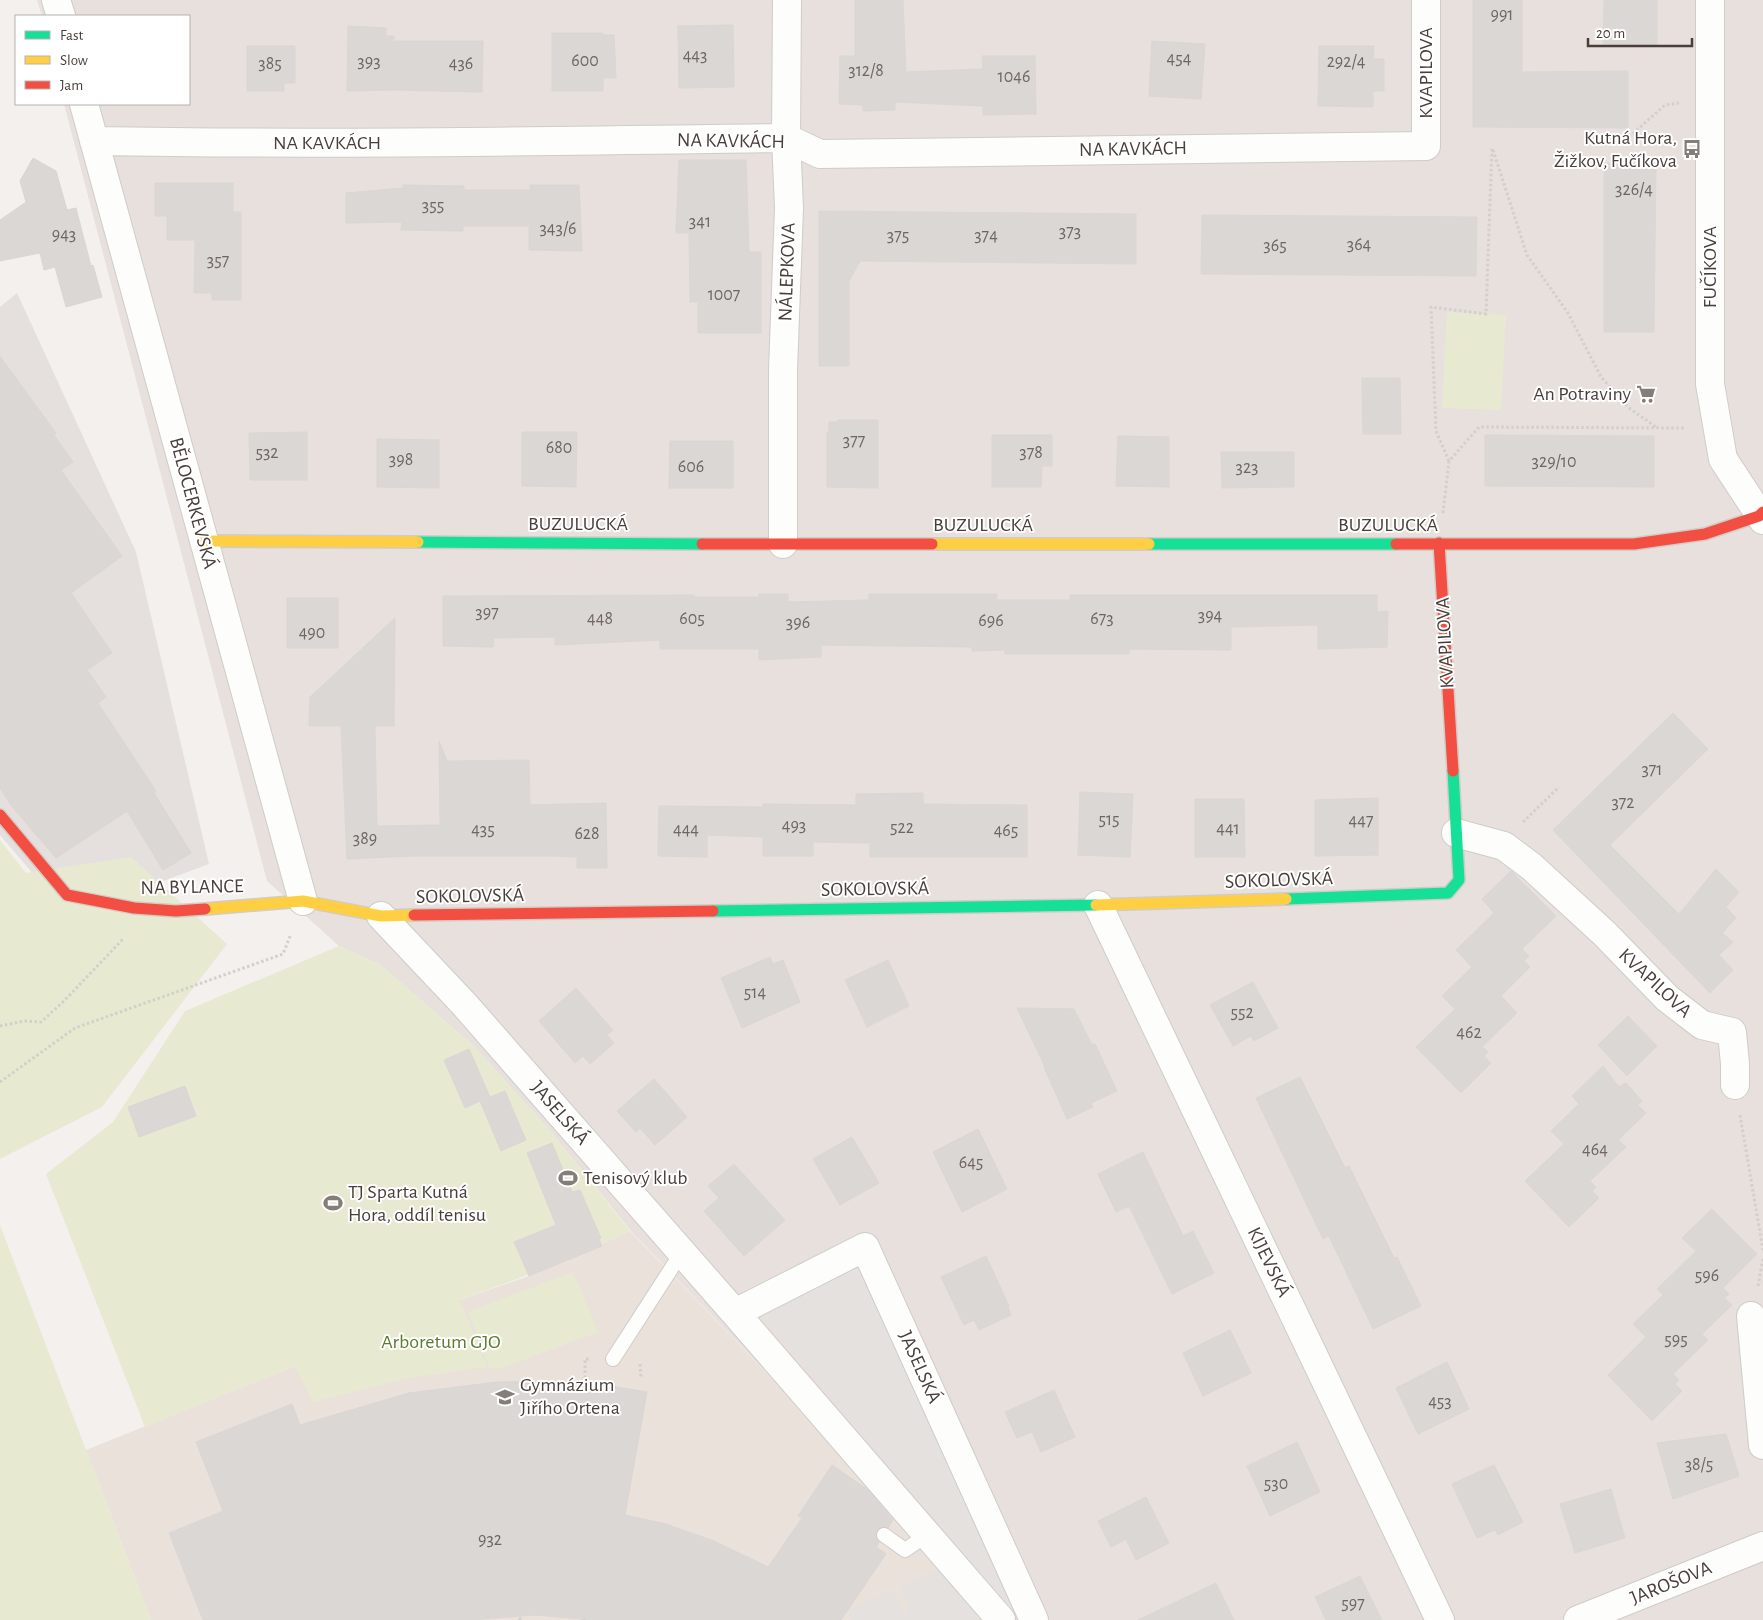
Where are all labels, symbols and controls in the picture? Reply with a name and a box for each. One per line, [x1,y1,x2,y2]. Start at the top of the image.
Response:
house number: 991 [1490,6,1514,24]
legend [15,15,190,105]
scale bar [1588,15,1692,47]
text: 20 m [1596,26,1625,41]
street label: KVAPILOVA [1416,27,1436,119]
text: Fast [60,28,84,43]
house number: 443 [683,47,707,65]
house number: 454 [1167,50,1192,68]
house number: 600 [571,52,599,70]
text: Slow [60,53,88,68]
house number: 393 [357,53,381,71]
house number: 292/4 [1327,53,1366,71]
house number: 385 [258,55,282,73]
house number: 436 [449,55,473,73]
house number: 312/8 [848,62,884,80]
house number: 1046 [998,68,1030,86]
text: Jam [60,78,83,93]
place label: Kutná Hora, Žižkov, Fučíkova [1554,128,1677,171]
street label: NA KAVKÁCH [677,129,785,152]
street label: NA KAVKÁCH [273,132,381,153]
street label: NA KAVKÁCH [1079,137,1187,160]
bus stop icon: Kutná Hora, Žižkov, Fučíkova [1681,138,1703,160]
house number: 326/4 [1615,181,1653,199]
house number: 355 [422,197,444,215]
house number: 341 [689,213,711,231]
house number: 343/6 [539,220,577,238]
street label: NÁLEPKOVA [774,222,799,322]
house number: 373 [1059,223,1081,241]
street label: FUČÍKOVA [1699,225,1720,308]
house number: 943 [52,226,76,244]
house number: 375 [887,227,909,245]
house number: 374 [974,227,998,245]
house number: 364 [1347,236,1372,254]
house number: 365 [1263,237,1287,255]
house number: 357 [207,252,229,270]
house number: 1007 [708,286,740,304]
supermarket icon: An Potraviny [1635,383,1657,405]
place label: An Potraviny [1533,384,1631,404]
house number: 377 [843,432,865,450]
street label: BĚLOCERKEVSKÁ [166,435,221,571]
house number: 680 [546,439,572,457]
house number: 532 [255,444,279,462]
house number: 378 [1019,444,1043,462]
house number: 398 [389,451,413,469]
house number: 329/10 [1532,453,1576,471]
house number: 606 [678,458,704,476]
house number: 323 [1235,459,1259,477]
street label: BUZULUCKÁ [528,513,628,534]
street label: BUZULUCKÁ [933,514,1033,535]
street label: BUZULUCKÁ [1338,514,1438,535]
street label: KVAPILOVA [1433,596,1457,689]
house number: 397 [475,604,499,622]
house number: 394 [1198,607,1223,625]
house number: 448 [587,610,613,628]
house number: 605 [679,610,705,628]
house number: 673 [1090,610,1114,628]
house number: 696 [978,612,1004,630]
house number: 396 [786,614,810,632]
house number: 490 [299,624,325,642]
house number: 371 [1641,761,1663,779]
house number: 372 [1611,794,1635,812]
house number: 515 [1098,811,1120,829]
house number: 447 [1349,812,1373,830]
house number: 493 [782,817,806,835]
house number: 522 [890,819,914,837]
house number: 441 [1216,820,1240,838]
house number: 435 [471,821,495,839]
house number: 444 [673,821,699,839]
house number: 465 [994,822,1018,840]
house number: 628 [574,825,600,843]
house number: 389 [353,830,377,848]
street label: SOKOLOVSKÁ [1225,867,1334,892]
street label: NA BYLANCE [140,876,244,898]
street label: SOKOLOVSKÁ [821,877,930,900]
street label: SOKOLOVSKÁ [416,884,525,907]
street label: KVAPILOVA [1615,944,1696,1022]
house number: 514 [744,984,767,1002]
house number: 552 [1230,1004,1254,1022]
house number: 462 [1456,1024,1482,1042]
street label: JASELSKÁ [527,1077,594,1149]
house number: 464 [1582,1141,1608,1159]
house number: 645 [959,1154,983,1172]
sports icon: Tenisový klub [557,1167,579,1189]
place label: Tenisový klub [583,1168,688,1188]
place label: TJ Sparta Kutná Hora, oddíl tenisu [348,1182,486,1225]
sports icon: TJ Sparta Kutná Hora, oddíl tenisu [322,1192,344,1214]
street label: KIJEVSKÁ [1244,1223,1296,1300]
house number: 596 [1695,1267,1719,1285]
street label: JASELSKÁ [895,1327,946,1407]
house number: 595 [1664,1331,1688,1349]
park label: Arboretum GJO [381,1332,501,1352]
place label: Gymnázium Jiřího Ortena [520,1375,620,1418]
school or university icon: Gymnázium Jiřího Ortena [494,1386,516,1408]
house number: 453 [1428,1393,1452,1411]
house number: 38/5 [1685,1456,1713,1474]
house number: 530 [1264,1475,1288,1493]
house number: 932 [478,1531,502,1549]
street label: JAROŠOVA [1627,1557,1715,1608]
house number: 597 [1341,1595,1365,1613]

